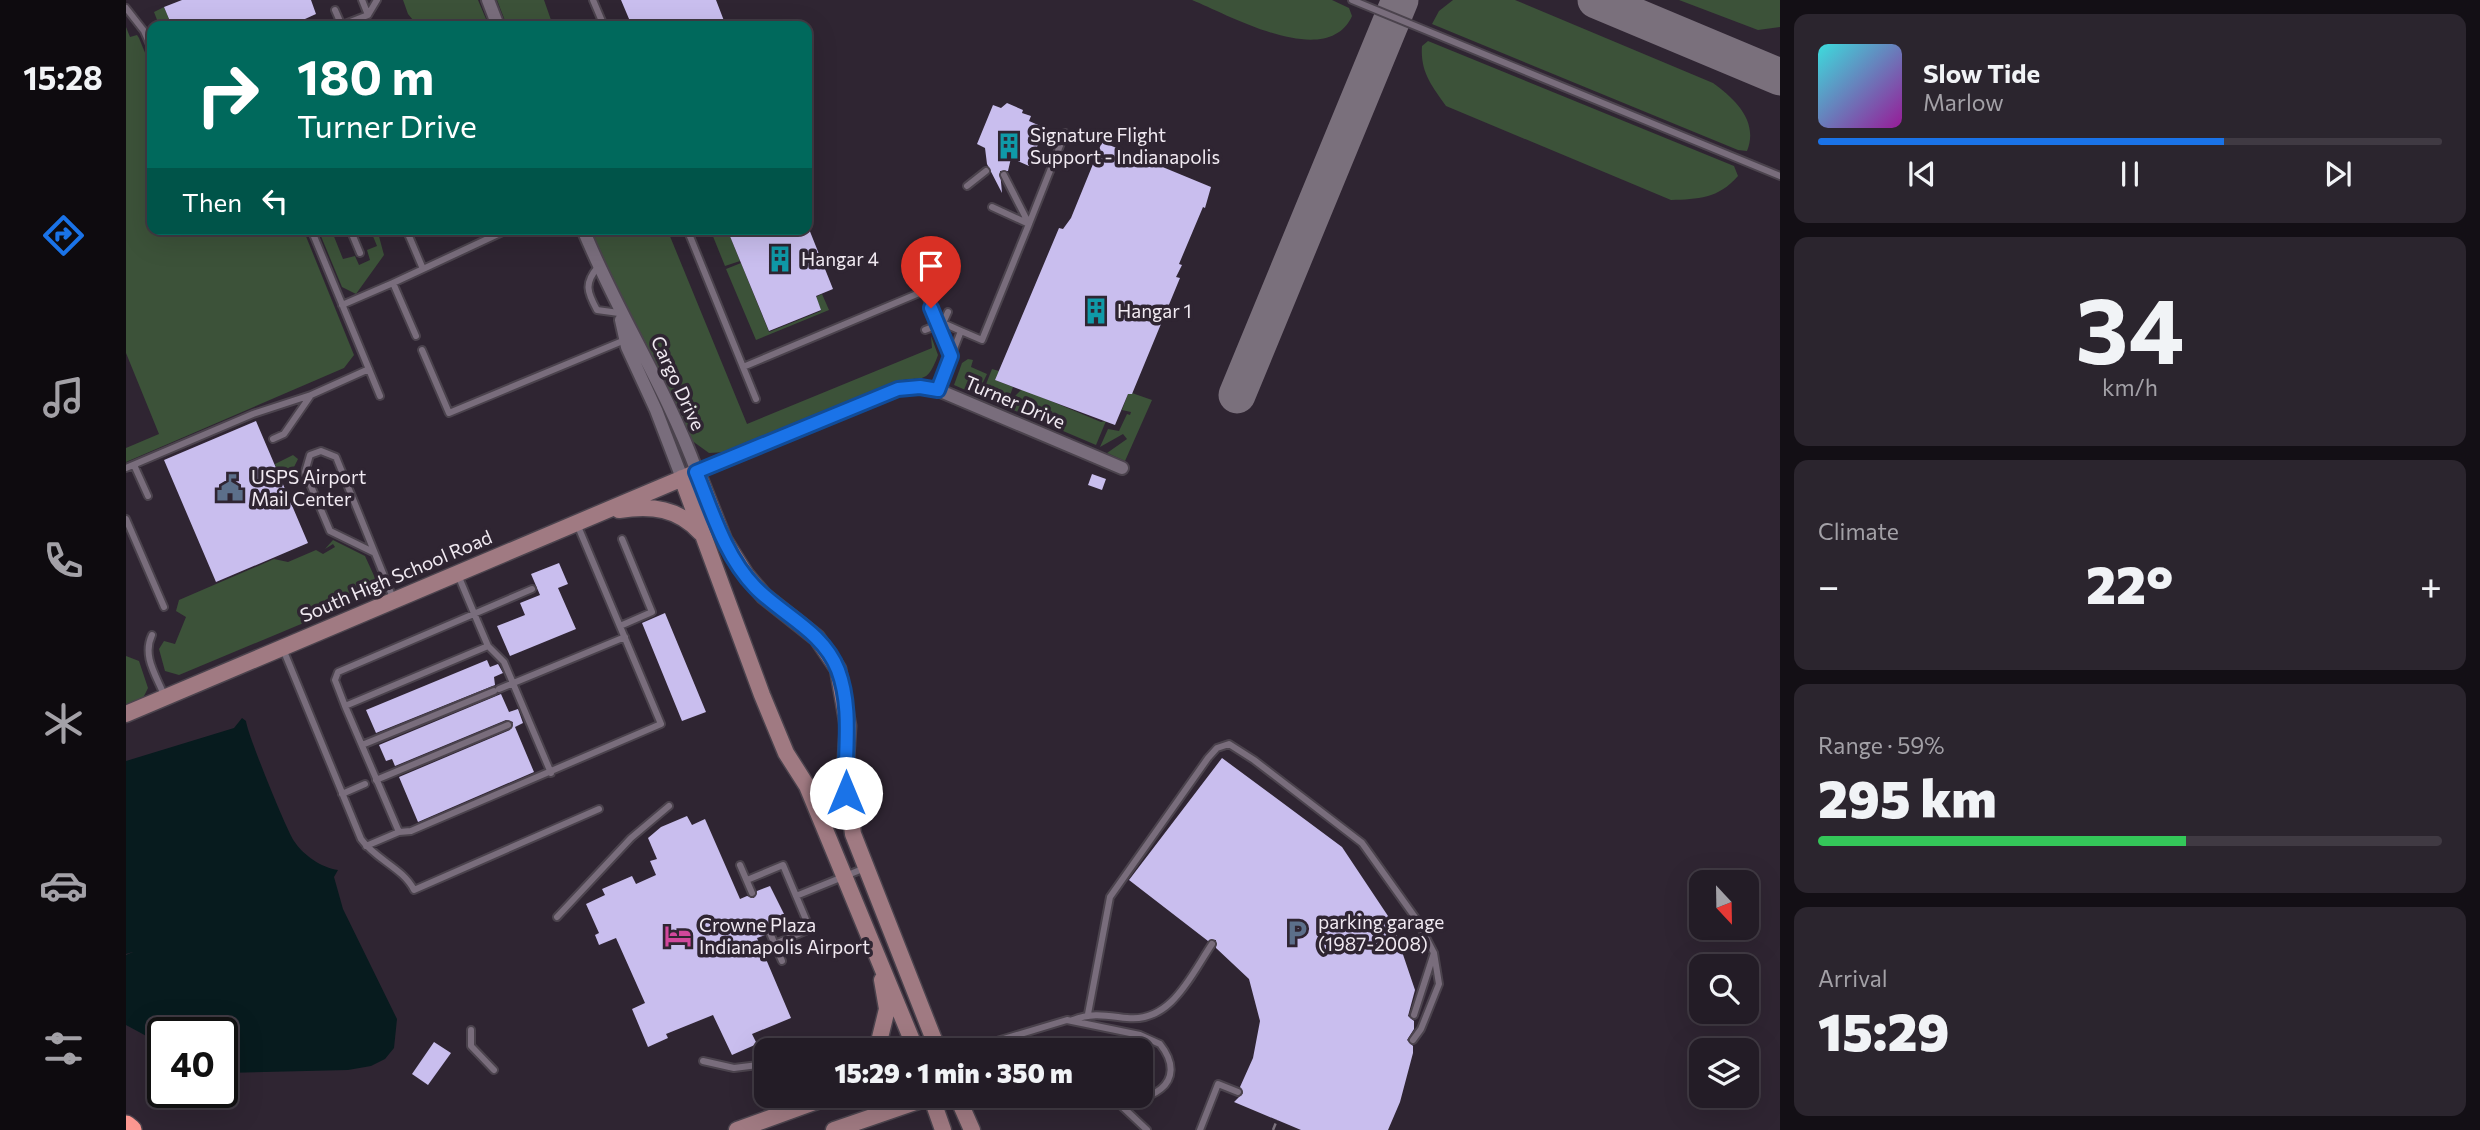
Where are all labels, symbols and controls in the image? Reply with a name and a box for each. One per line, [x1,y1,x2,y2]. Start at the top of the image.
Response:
text: 180 m [297,45,434,105]
icon: right [182,49,273,140]
text: 15:28 [23,57,103,97]
text: Slow Tide [1923,57,2040,88]
text: Marlow [1923,88,2004,116]
text: Turner Drive [297,105,477,145]
place label: Signature Flight Support - Indianapolis [1030,123,1220,168]
building icon: Signature Flight Support - Indianapolis [994,131,1024,161]
icon: previous [1903,155,1941,193]
icon: pause [2111,155,2149,193]
icon: next [2319,155,2357,193]
icon: left [256,182,294,220]
text: Then [182,186,242,217]
icon: directions [39,211,88,260]
pin [901,236,961,308]
building icon: Hangar 4 [765,244,795,274]
place label: Hangar 4 [801,247,879,270]
icon: arrive [912,247,950,285]
text: 34 [2076,271,2184,383]
building icon: Hangar 1 [1081,296,1111,326]
place label: Hangar 1 [1117,299,1192,322]
street label: Cargo Drive [647,332,710,434]
street label: Turner Drive [962,370,1069,433]
icon: music [39,373,88,422]
text: km/h [2102,373,2158,401]
place label: USPS Airport Mail Center [251,465,366,510]
public building icon: USPS Airport Mail Center [215,473,245,503]
text: Climate [1818,517,1899,545]
street label: South High School Road [296,525,495,626]
icon: phone [39,536,88,585]
text: 22° [2086,551,2173,615]
text: − [1818,561,1840,608]
text: + [2420,561,2442,608]
icon: climate [39,699,88,748]
text: Range · 59% [1818,731,1945,759]
position arrow [809,756,883,830]
text: 295 km [1818,765,1997,829]
icon: car [39,861,88,910]
north arrow [1689,870,1759,940]
map controls [1689,870,1759,1108]
place label: parking garage (1987-2008) [1318,910,1444,955]
place label: Crowne Plaza Indianapolis Airport [699,913,870,958]
parking icon: parking garage (1987-2008) [1282,918,1312,948]
hotel icon: Crowne Plaza Indianapolis Airport [663,921,693,951]
button: search [1689,954,1759,1024]
text: Arrival [1818,964,1888,992]
text: 15:29 [1818,998,1949,1062]
speed limit sign: 40 [147,1017,238,1108]
icon: filters [39,1024,88,1073]
button: layers [1689,1038,1759,1108]
text: 15:29 · 1 min · 350 m [834,1057,1073,1088]

